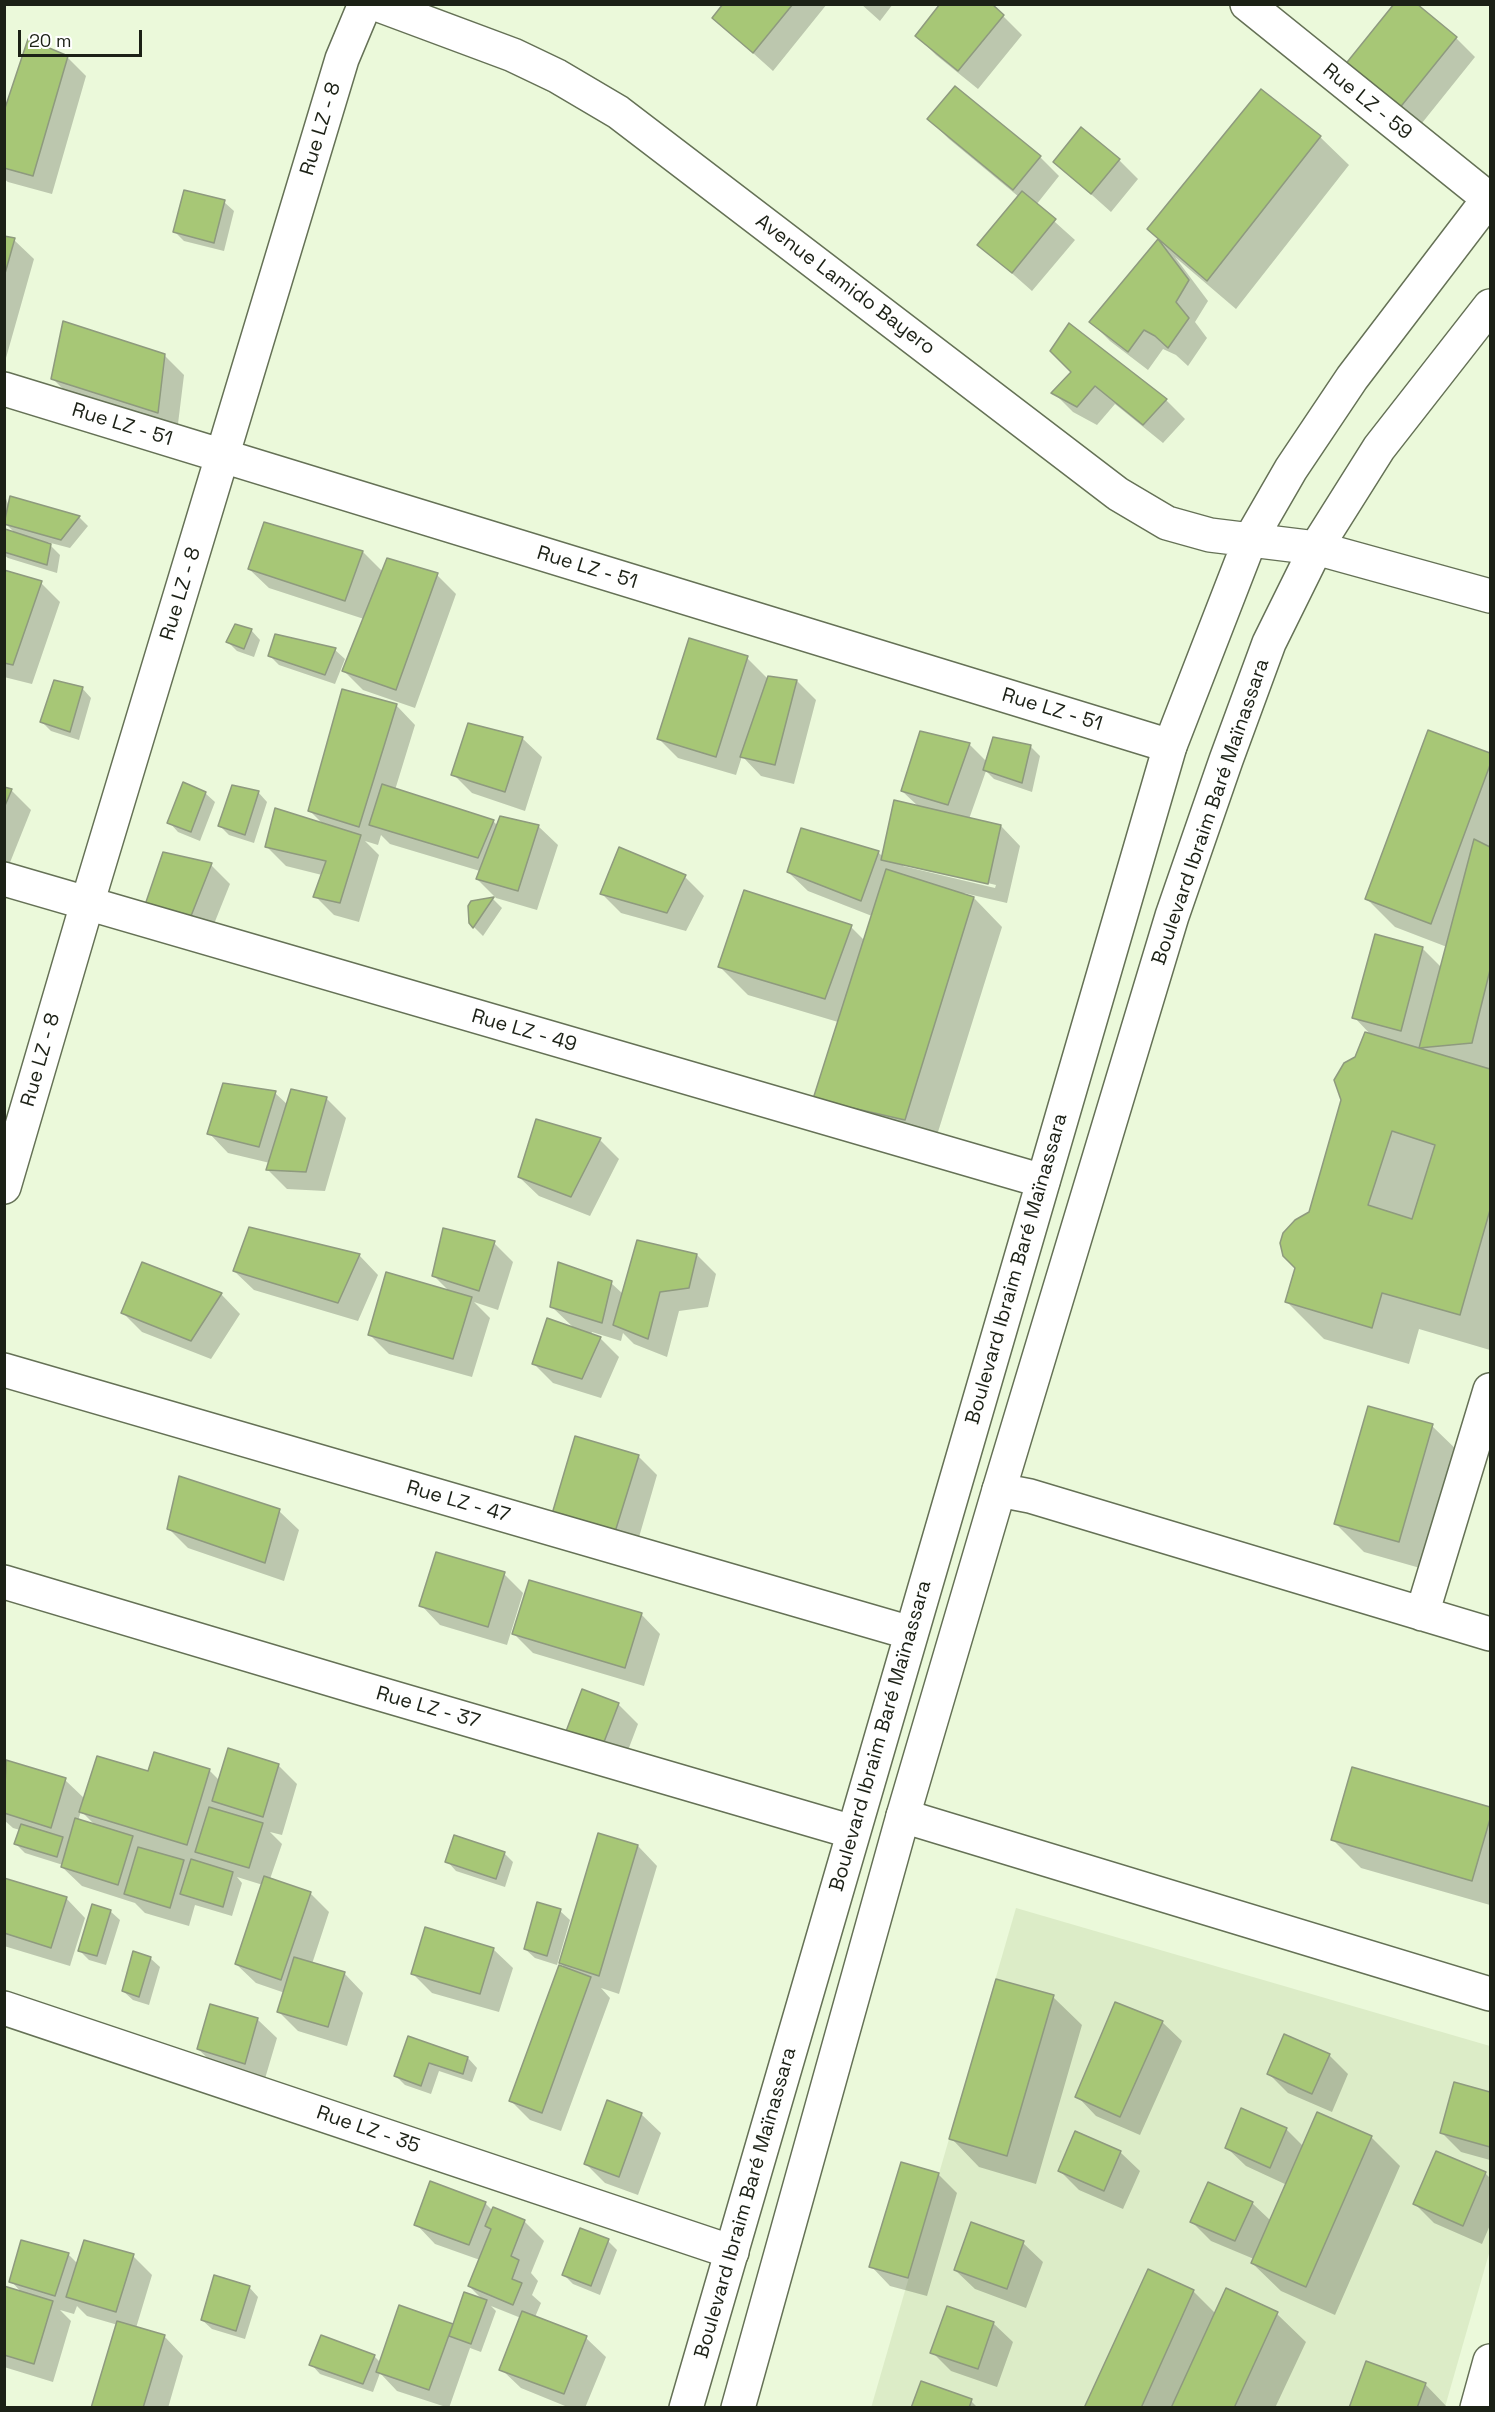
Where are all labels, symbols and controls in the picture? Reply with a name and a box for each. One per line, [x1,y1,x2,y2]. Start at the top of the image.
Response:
scale bar [21,18,146,56]
text: 20 m [29,29,72,52]
street label: Rue LZ - 59 [1318,59,1416,145]
street label: Rue LZ - 8 [295,80,347,178]
street label: Avenue Lamido Bayero [750,210,940,360]
street label: Rue LZ - 51 [69,398,175,452]
street label: Rue LZ - 51 [534,541,640,595]
street label: Rue LZ - 8 [155,545,207,643]
street label: Boulevard Ibraim Baré Maïnassara [1147,656,1275,968]
street label: Rue LZ - 51 [999,683,1105,737]
street label: Rue LZ - 49 [469,1005,579,1057]
street label: Rue LZ - 8 [16,1010,66,1110]
street label: Boulevard Ibraim Baré Maïnassara [961,1111,1073,1427]
street label: Rue LZ - 47 [403,1476,513,1528]
street label: Boulevard Ibraim Baré Maïnassara [825,1578,937,1894]
street label: Rue LZ - 37 [373,1682,483,1734]
street label: Boulevard Ibraim Baré Maïnassara [690,2045,802,2361]
street label: Rue LZ - 35 [313,2101,423,2159]

